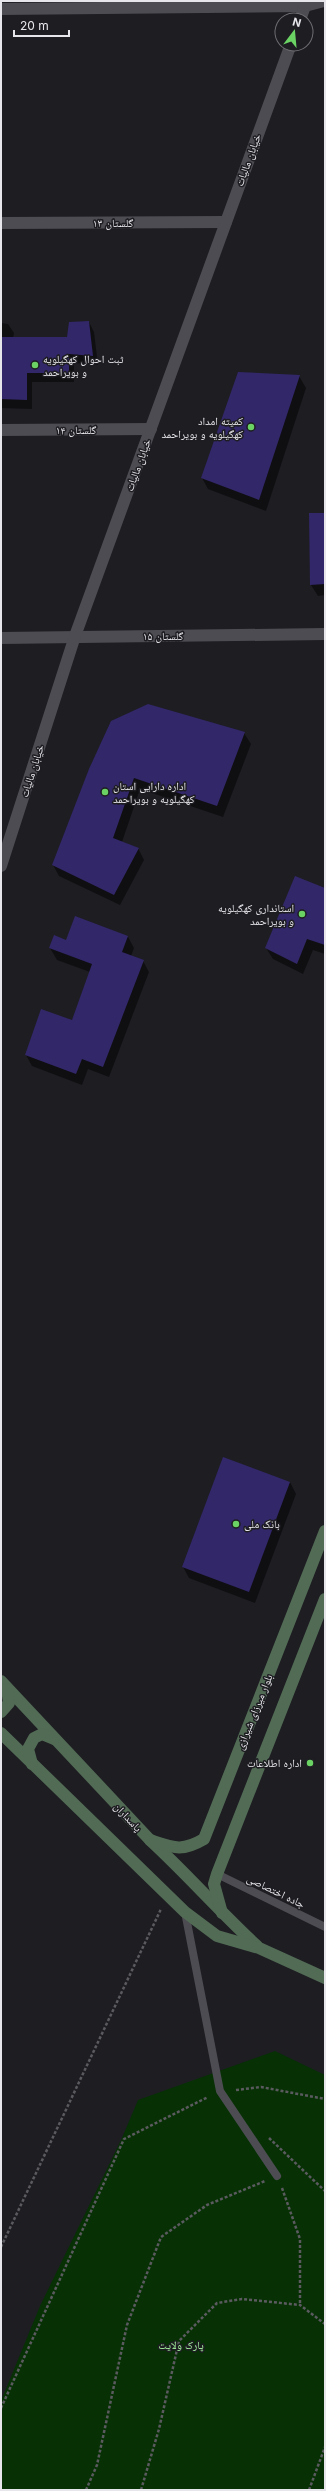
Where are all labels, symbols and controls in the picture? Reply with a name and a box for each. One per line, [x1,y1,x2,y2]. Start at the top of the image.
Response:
scale bar [14,12,69,38]
north arrow [274,12,314,52]
text: N [291,15,303,30]
text: 20 m [20,18,49,33]
street label: خیابان مالیات [232,132,264,188]
street label: گلستان ۱۳ [93,216,134,230]
place label: ثبت احوال کهگیلویه و بویراحمد [43,352,124,379]
marker: ثبت احوال کهگیلویه و بویراحمد [30,360,40,370]
place label: کمیته امداد کهگیلویه و بویراحمد [162,414,243,441]
marker: کمیته امداد کهگیلویه و بویراحمد [246,422,256,432]
street label: گلستان ۱۴ [56,423,97,437]
street label: خیابان مالیات [122,437,154,493]
street label: گلستان ۱۵ [143,629,184,643]
street label: خیابان مالیات [17,743,47,799]
place label: اداره دارایی استان کهگیلویه و بویراحمد [113,779,195,806]
marker: اداره دارایی استان کهگیلویه و بویراحمد [100,787,110,797]
place label: استانداری کهگیلویه و بویراحمد [218,901,294,928]
marker: استانداری کهگیلویه و بویراحمد [297,909,307,919]
place label: بانک ملی [244,1517,280,1531]
marker: بانک ملی [231,1519,241,1529]
street label: بلوار میرزای شیرازی [232,1672,276,1752]
place label: اداره اطلاعات [247,1756,302,1770]
marker: اداره اطلاعات [305,1758,315,1768]
street label: پاسداران [111,1799,145,1835]
street label: جاده اختصاصی [245,1871,307,1911]
park label: پارک ولایت [158,2338,204,2352]

